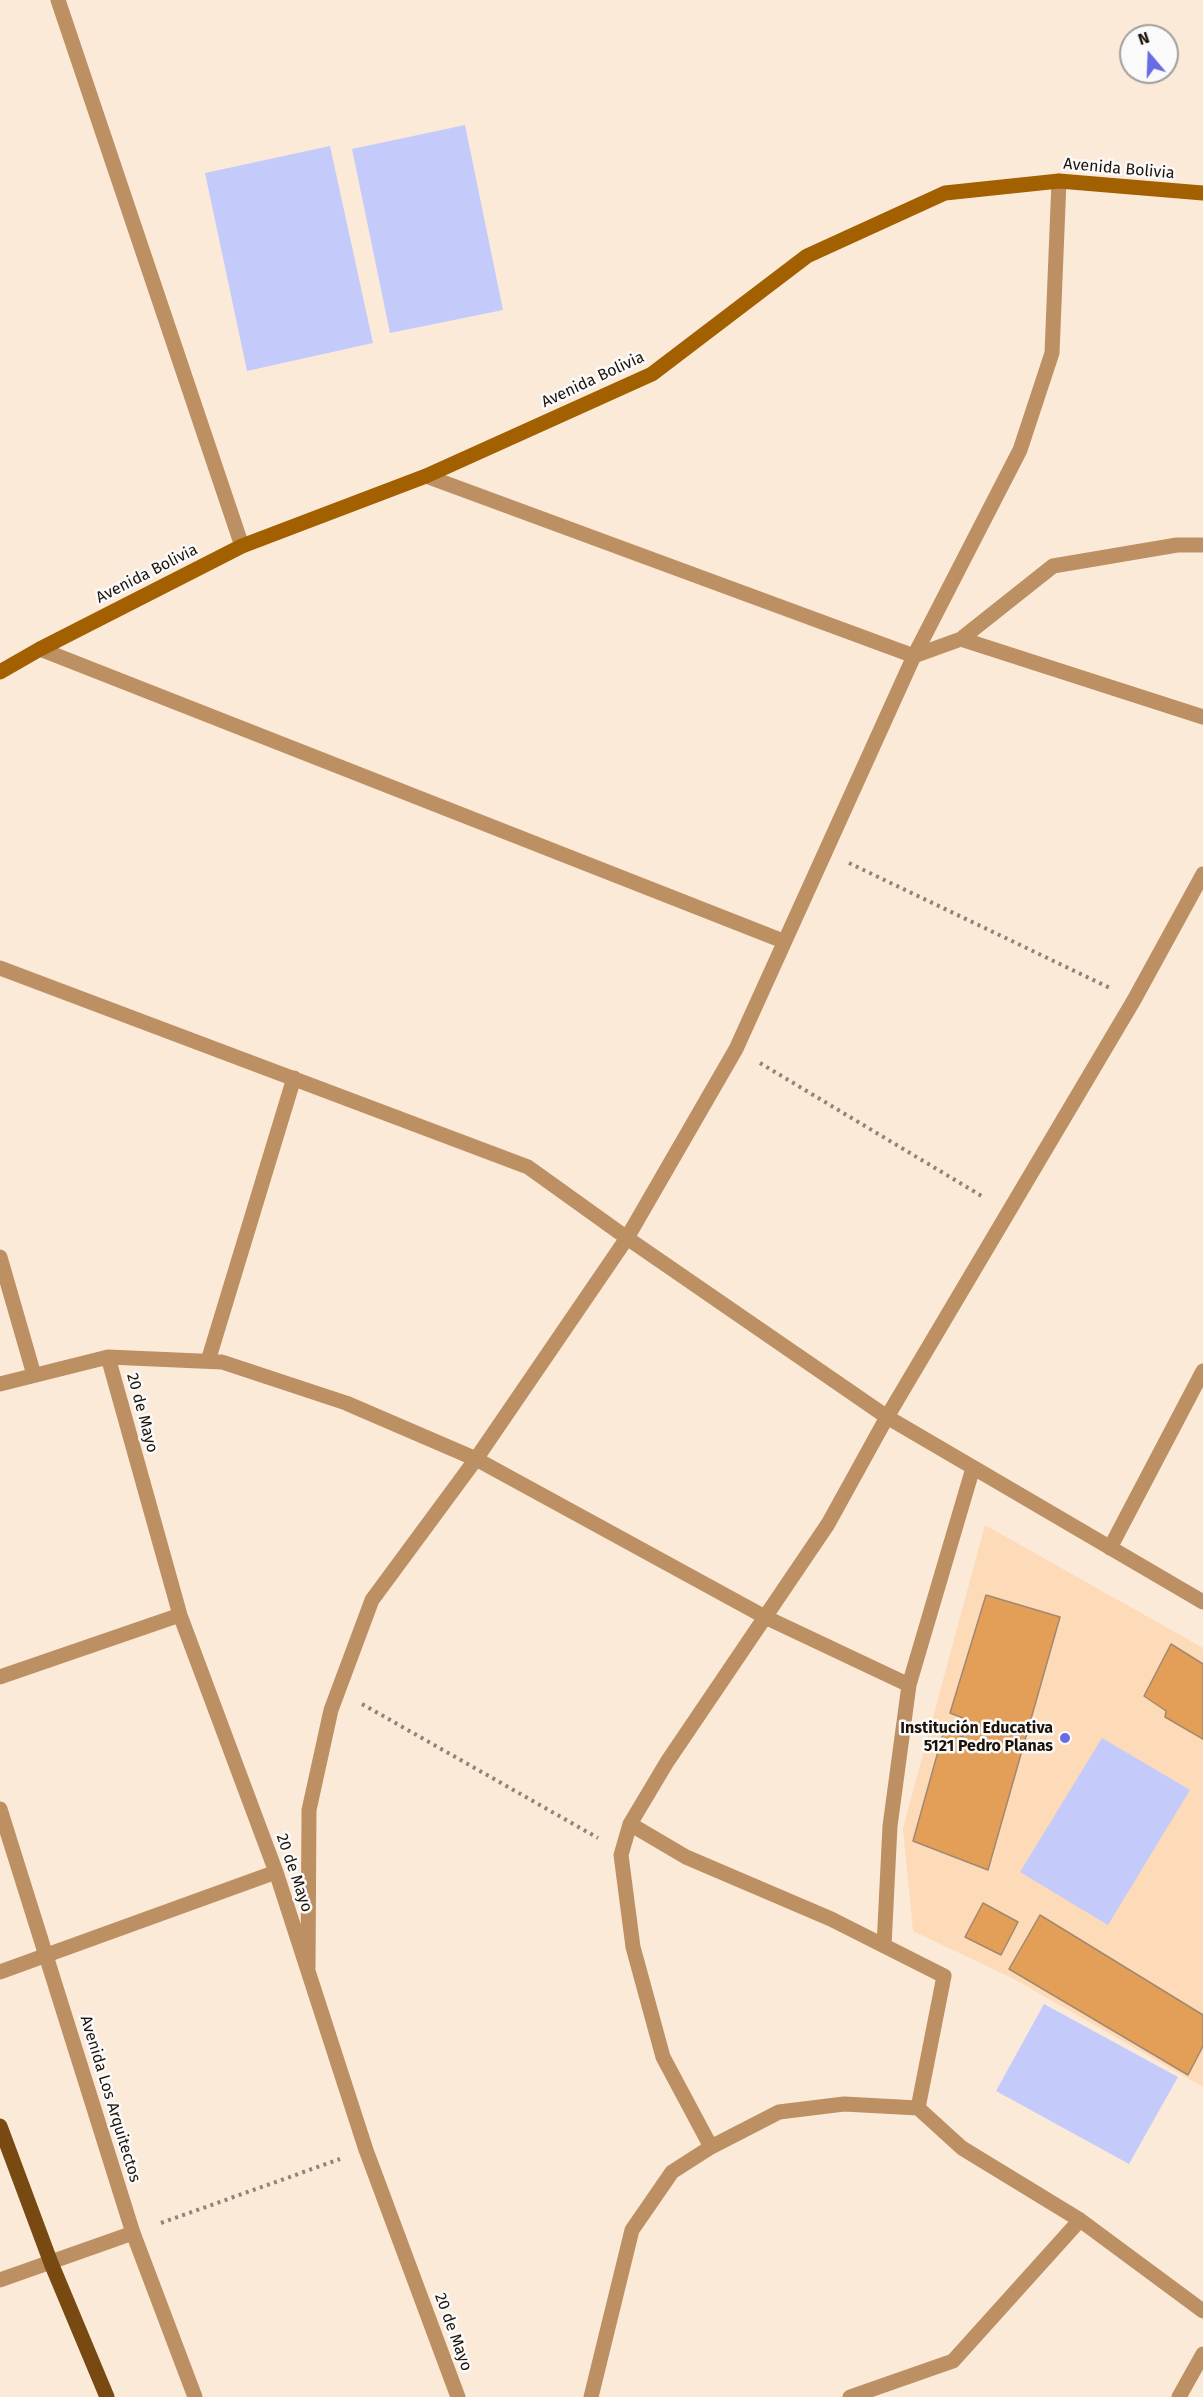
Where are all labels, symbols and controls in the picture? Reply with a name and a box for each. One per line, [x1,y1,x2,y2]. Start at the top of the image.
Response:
north arrow [1119,24,1179,84]
text: N [1136,28,1152,49]
street label: Avenida Bolivia [1063,155,1175,183]
street label: Avenida Bolivia [538,348,648,412]
street label: Avenida Bolivia [93,540,201,608]
street label: 20 de Mayo [122,1371,162,1455]
place label: Institución Educativa 5121 Pedro Planas [900,1719,1053,1757]
marker: Institución Educativa 5121 Pedro Planas [1058,1731,1072,1745]
street label: 20 de Mayo [272,1831,316,1915]
street label: Avenida Los Arquitectos [75,2013,145,2185]
street label: 20 de Mayo [430,2290,476,2374]

